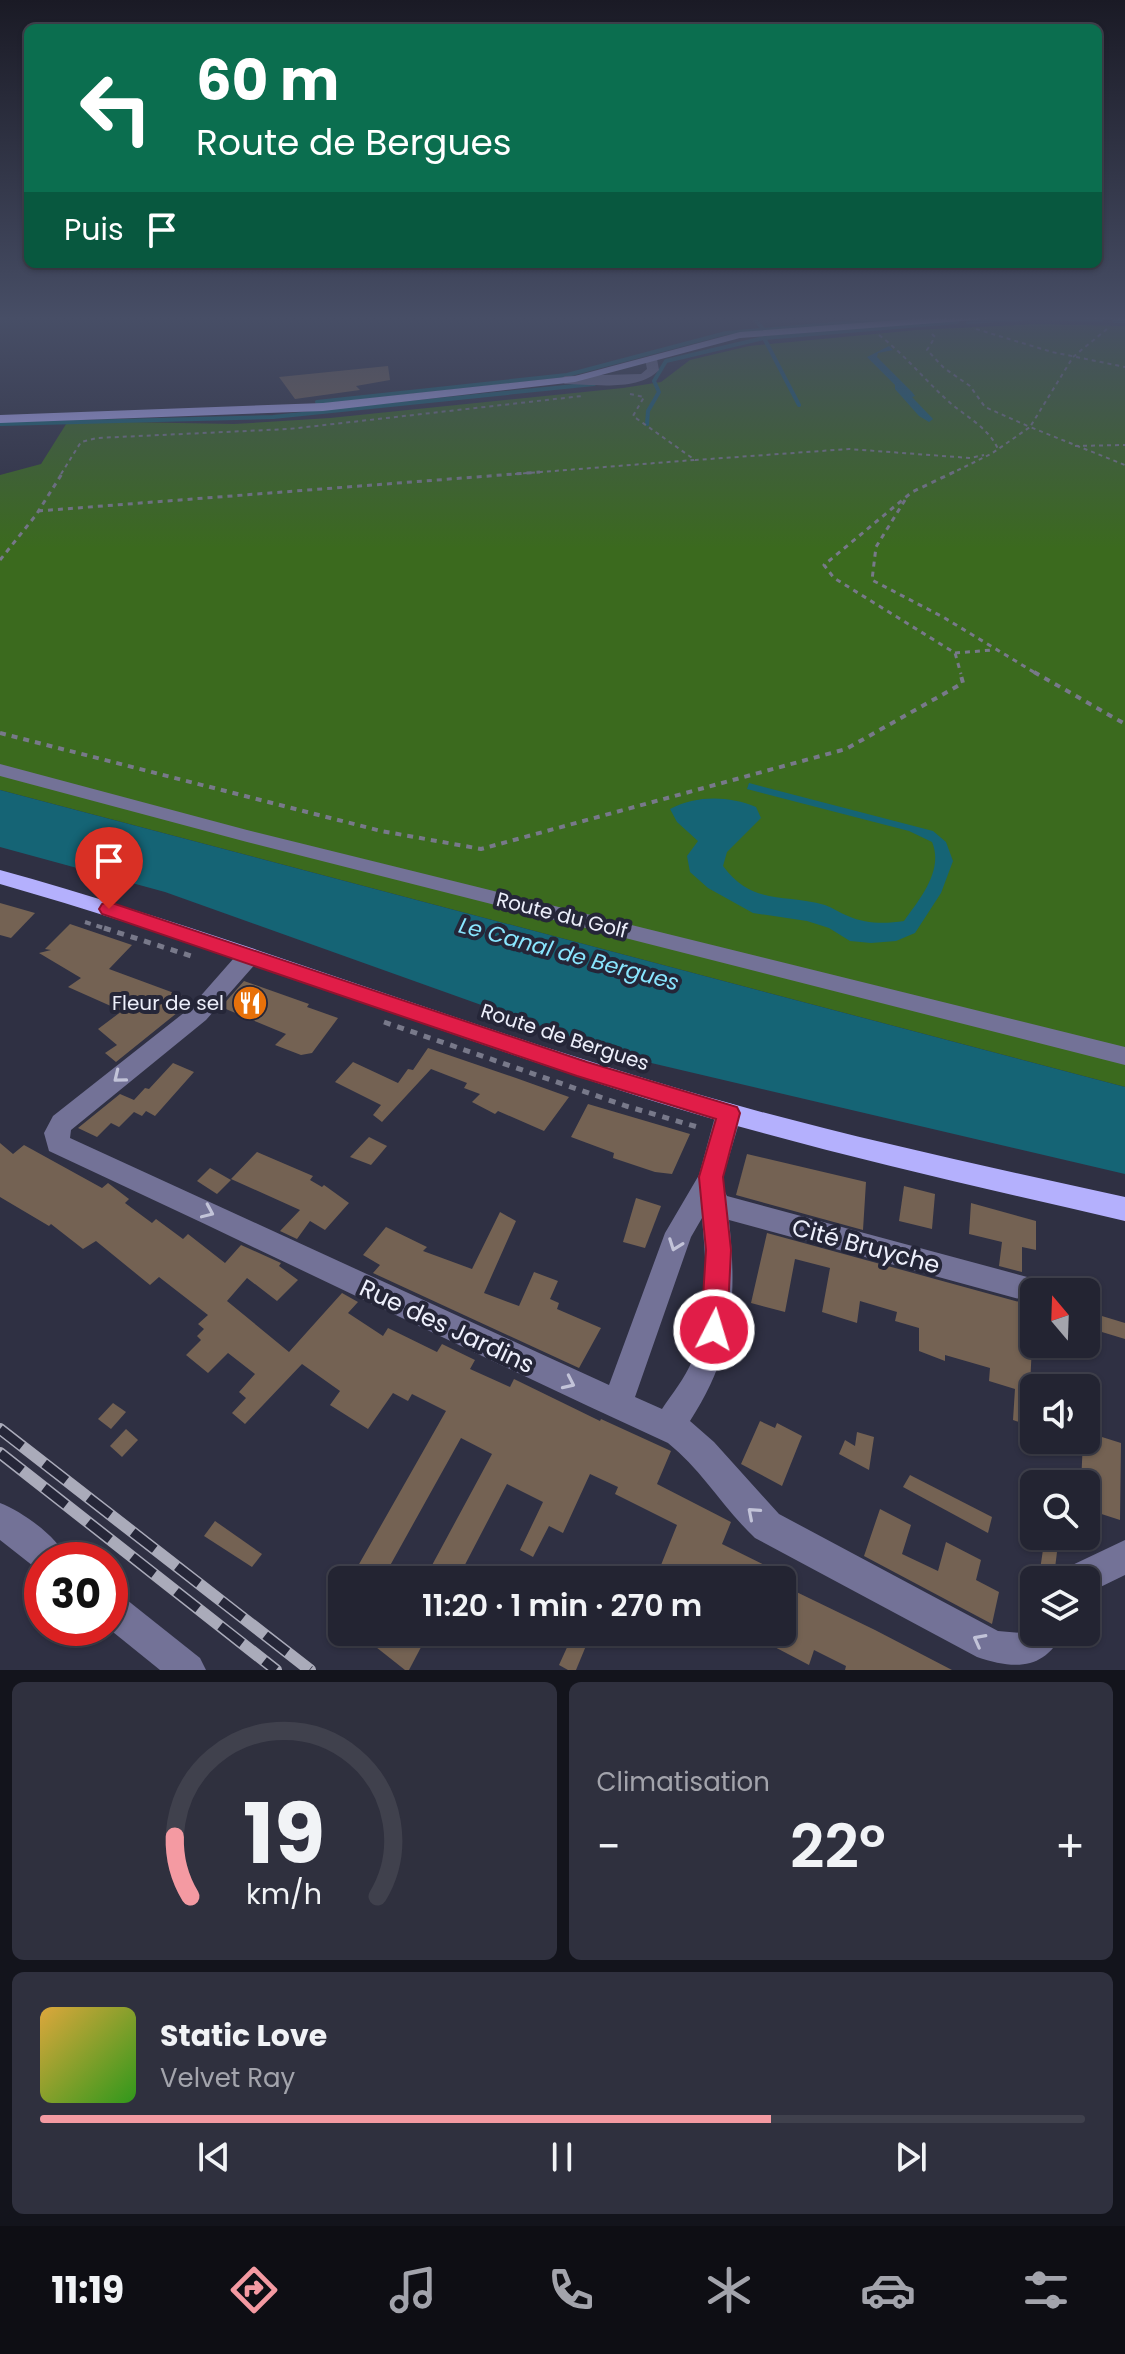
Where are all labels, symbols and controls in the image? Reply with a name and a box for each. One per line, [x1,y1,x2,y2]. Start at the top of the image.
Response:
text: 60 m [196,41,339,120]
icon: left [64,56,168,160]
text: Route de Bergues [196,117,512,168]
text: Puis [64,208,124,251]
icon: arrive [140,208,184,252]
pin [75,827,143,909]
icon: arrive [87,839,131,883]
street label: Route du Golf [493,885,631,945]
water label: Le Canal de Bergues [455,910,683,998]
restaurant icon: Fleur de sel [231,984,269,1022]
place label: Fleur de sel [112,989,224,1017]
street label: Route de Bergues [477,997,653,1077]
one-way arrow [113,1068,128,1082]
one-way arrow [200,1202,214,1218]
street label: Cité Bruyche [788,1210,944,1282]
one-way arrow [668,1238,685,1252]
street label: Rue des Jardins [354,1271,540,1381]
north arrow [1020,1278,1100,1358]
map controls [1020,1278,1100,1646]
position arrow [672,1288,756,1372]
one-way arrow [561,1373,576,1389]
button: sound [1020,1374,1100,1454]
button: search [1020,1470,1100,1550]
one-way arrow [747,1508,762,1523]
speed limit sign: 30 [24,1542,128,1646]
button: layers [1020,1566,1100,1646]
text: 11:20 · 1 min · 270 m [422,1584,702,1627]
one-way arrow [973,1635,988,1650]
text: Climatisation [597,1764,770,1800]
text: 19 [243,1776,325,1892]
text: 22° [790,1805,886,1889]
text: − [597,1816,621,1877]
text: + [1055,1816,1085,1877]
text: km/h [246,1874,322,1914]
text: Static Love [160,2014,327,2057]
text: Velvet Ray [160,2060,295,2096]
icon: previous [192,2135,236,2179]
icon: pause [540,2135,584,2179]
icon: next [889,2135,933,2179]
icon: directions [226,2262,282,2318]
icon: music [385,2262,441,2318]
icon: phone [543,2262,599,2318]
icon: climate [701,2262,757,2318]
icon: car [860,2262,916,2318]
icon: filters [1018,2262,1074,2318]
text: 11:19 [51,2265,124,2316]

